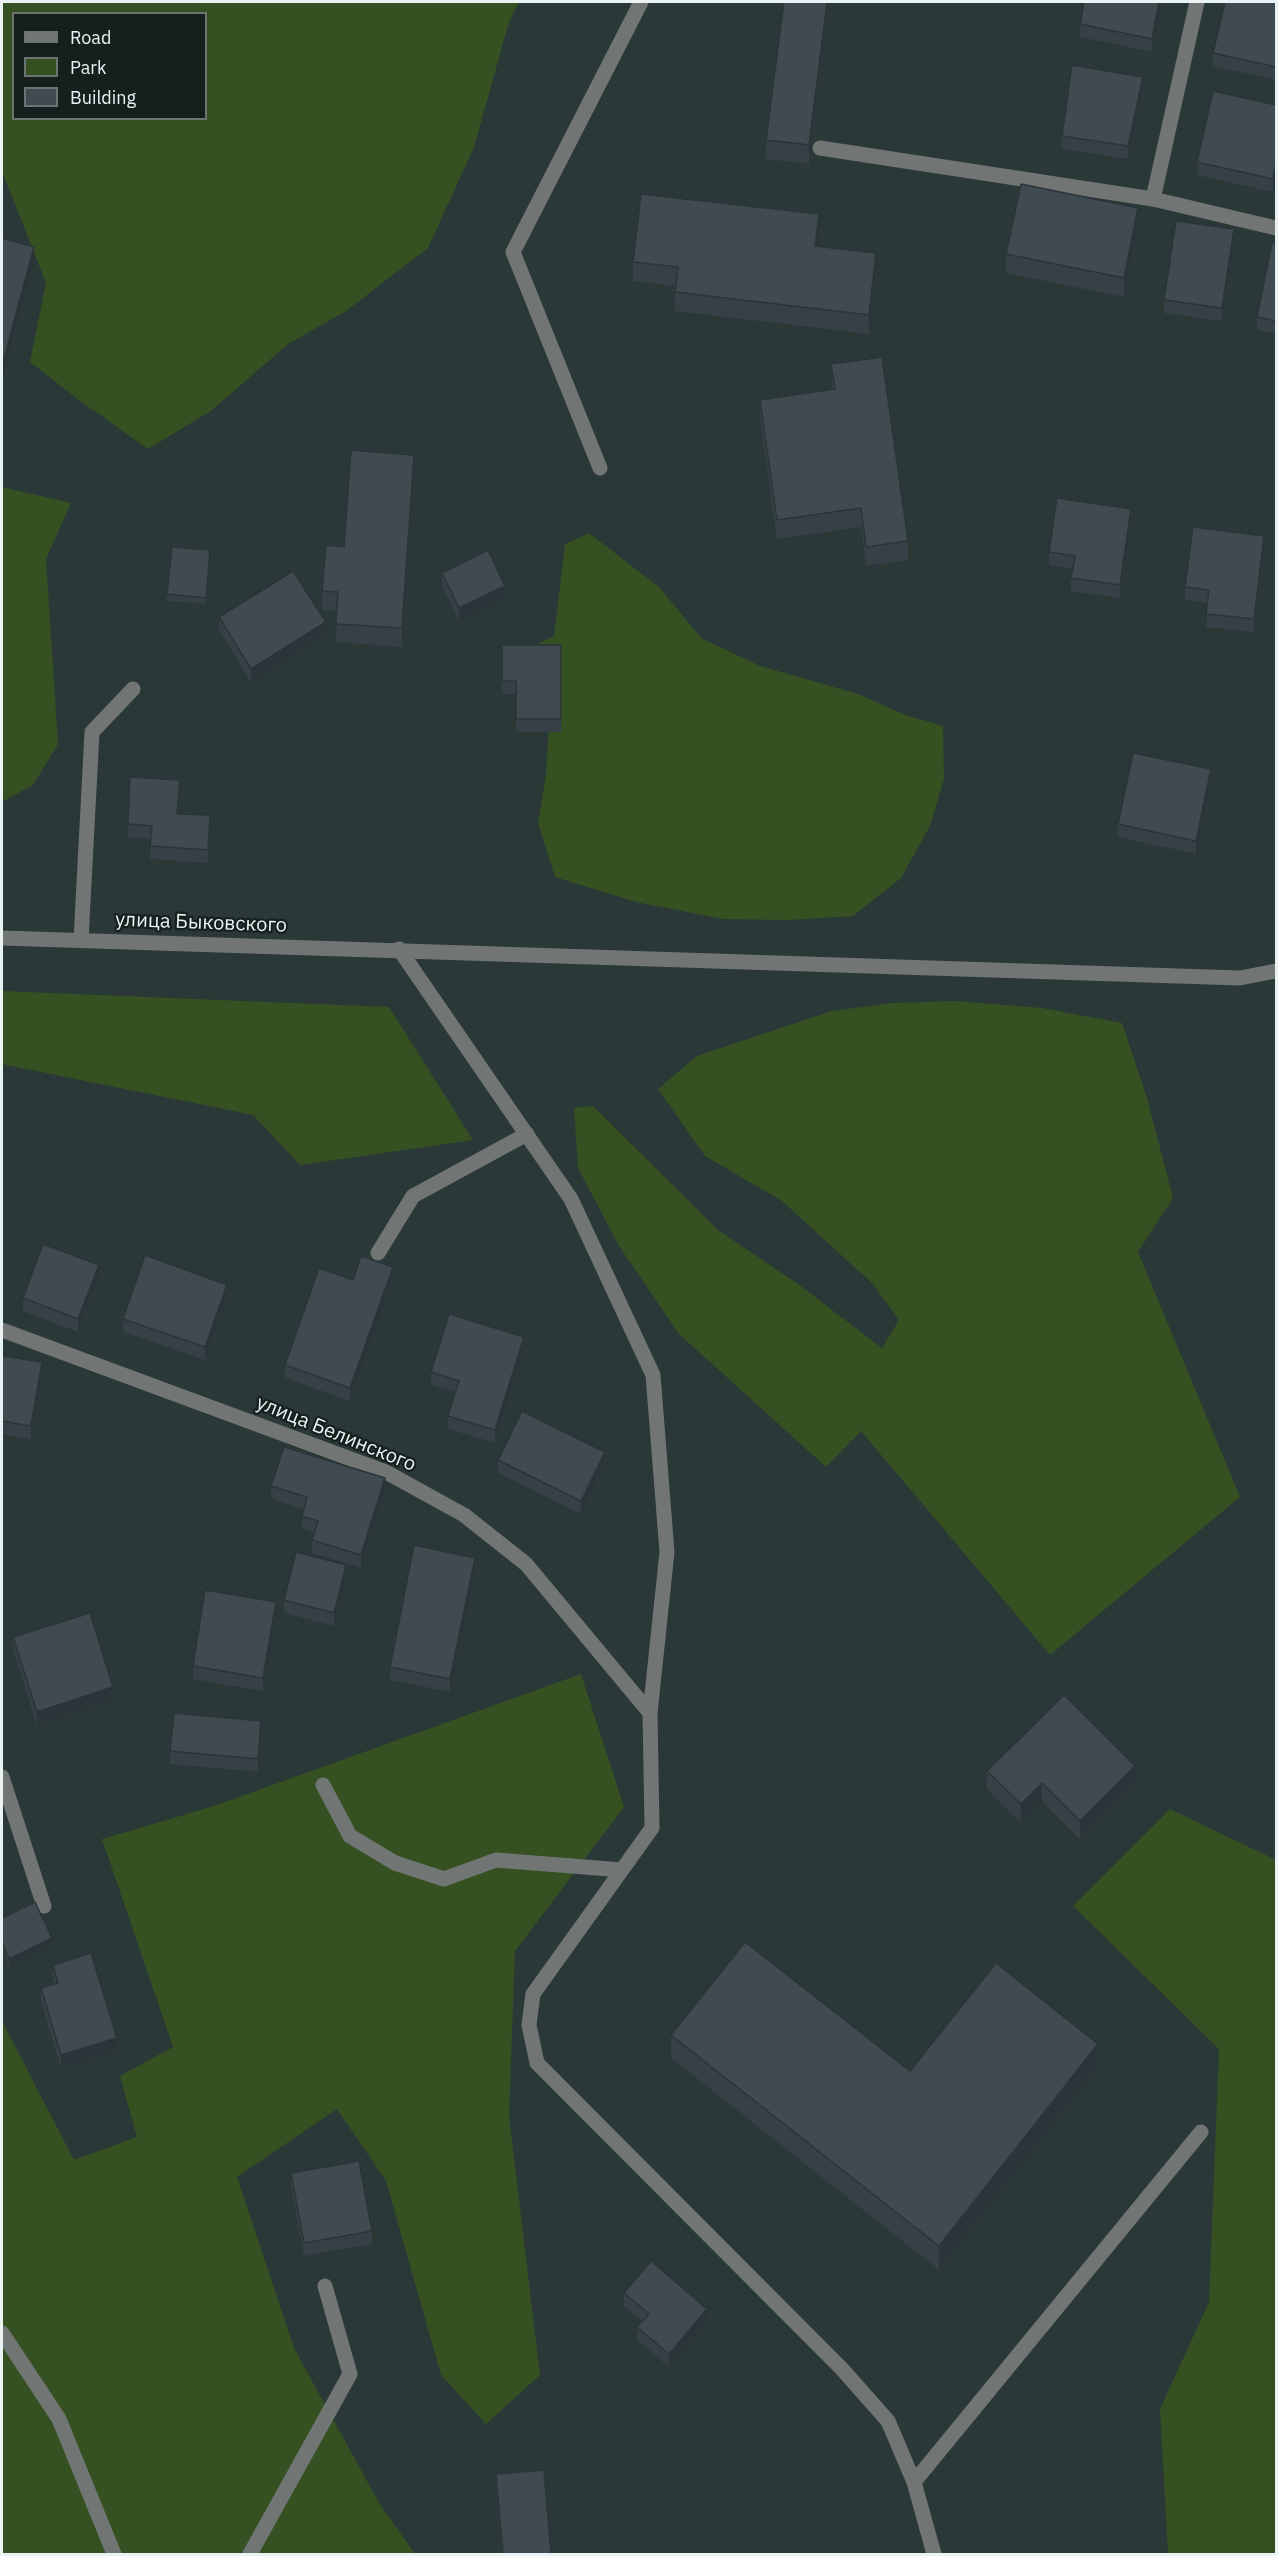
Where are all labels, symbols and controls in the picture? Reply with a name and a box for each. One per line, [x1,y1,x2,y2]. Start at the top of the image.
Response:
legend [12,12,207,120]
text: Road [70,26,111,49]
text: Park [70,56,106,79]
text: Building [70,86,136,109]
street label: улица Быковского [115,908,287,938]
street label: улица Белинского [253,1391,419,1477]

